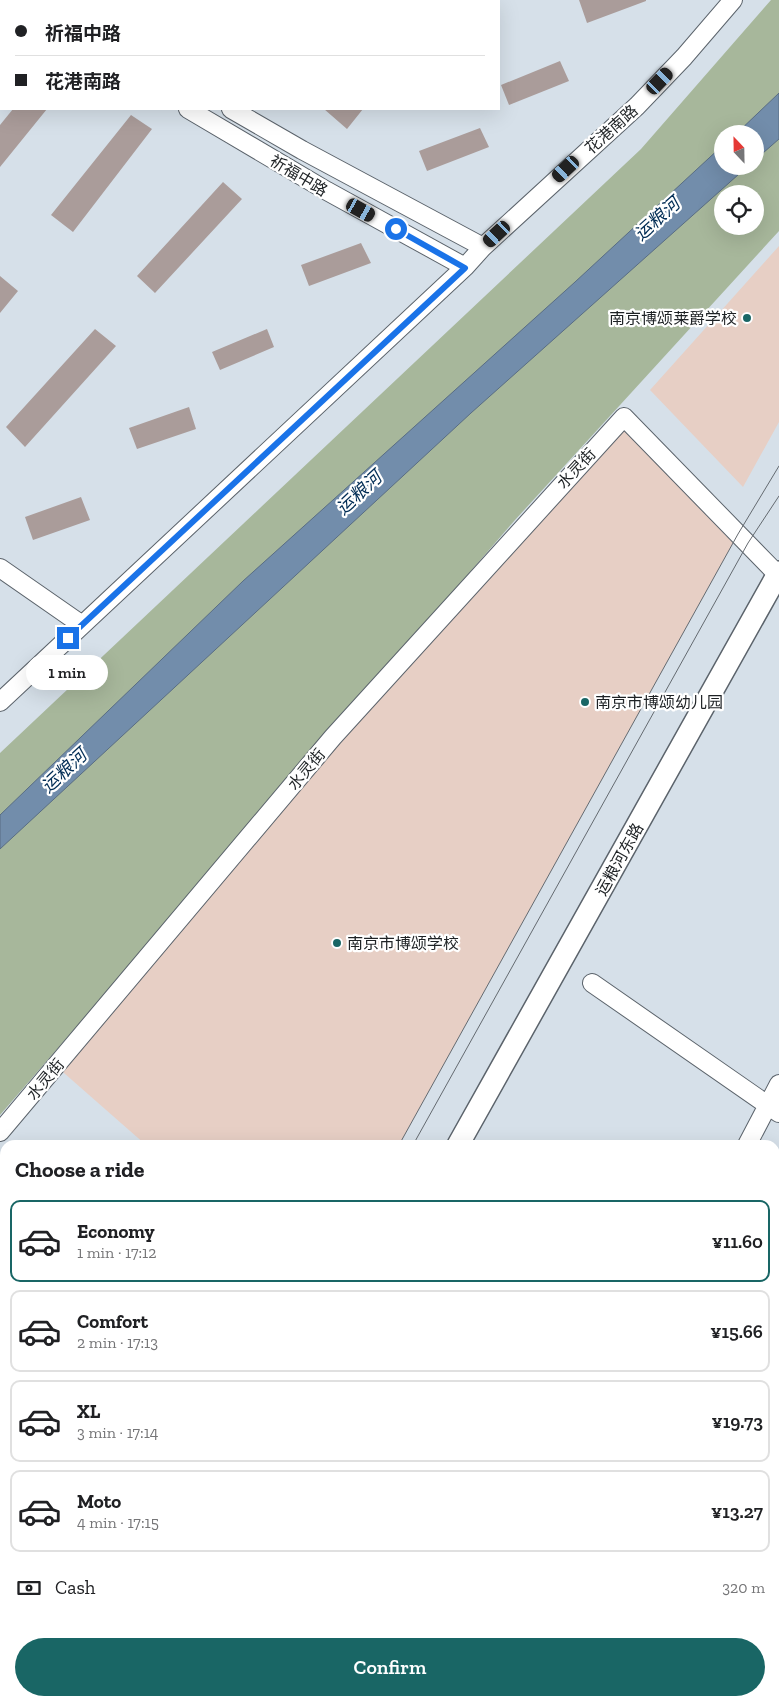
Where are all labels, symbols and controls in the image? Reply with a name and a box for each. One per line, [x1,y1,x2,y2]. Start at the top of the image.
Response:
text: 祈福中路 [45,22,121,45]
car [644,65,675,97]
text: 花港南路 [45,70,121,93]
street label: 花港南路 [581,101,641,158]
north arrow [714,125,764,175]
map controls [714,125,764,235]
street label: 祈福中路 [266,151,331,200]
car [549,153,582,185]
button: locate [714,185,764,235]
water label: 运粮河 [630,191,687,245]
car [344,196,377,224]
route start [385,218,407,240]
car [480,218,513,250]
place label: 南京博颂莱爵学校 [609,309,737,328]
marker: 南京博颂莱爵学校 [741,312,753,324]
street label: 水灵街 [553,444,600,492]
water label: 运粮河 [332,464,388,519]
route end [57,627,79,649]
callout: 1 min [27,656,109,690]
text: 1 min [48,663,86,682]
place label: 南京市博颂幼儿园 [595,693,723,712]
marker: 南京市博颂幼儿园 [579,696,591,708]
water label: 运粮河 [37,742,93,797]
street label: 水灵街 [284,745,329,794]
street label: 运粮河东路 [592,820,647,899]
place label: 南京市博颂学校 [347,934,459,953]
marker: 南京市博颂学校 [331,937,343,949]
street label: 水灵街 [23,1055,68,1104]
text: Choose a ride [15,1156,145,1183]
icon: car [17,1219,62,1264]
text: Economy [77,1220,155,1243]
text: ¥11.60 [712,1230,763,1253]
text: 1 min · 17:12 [77,1243,156,1262]
icon: car [17,1309,62,1354]
text: Comfort [77,1310,148,1333]
text: ¥15.66 [710,1320,763,1343]
text: 2 min · 17:13 [77,1333,158,1352]
icon: car [17,1399,62,1444]
text: XL [77,1400,100,1423]
text: ¥19.73 [711,1410,763,1433]
text: 3 min · 17:14 [77,1423,158,1442]
icon: car [17,1489,62,1534]
text: Moto [77,1490,121,1513]
text: ¥13.27 [711,1500,763,1523]
text: 4 min · 17:15 [77,1513,159,1532]
icon: cash [15,1574,43,1602]
text: Cash [55,1576,95,1599]
text: 320 m [722,1578,765,1597]
button: Confirm [15,1638,765,1696]

